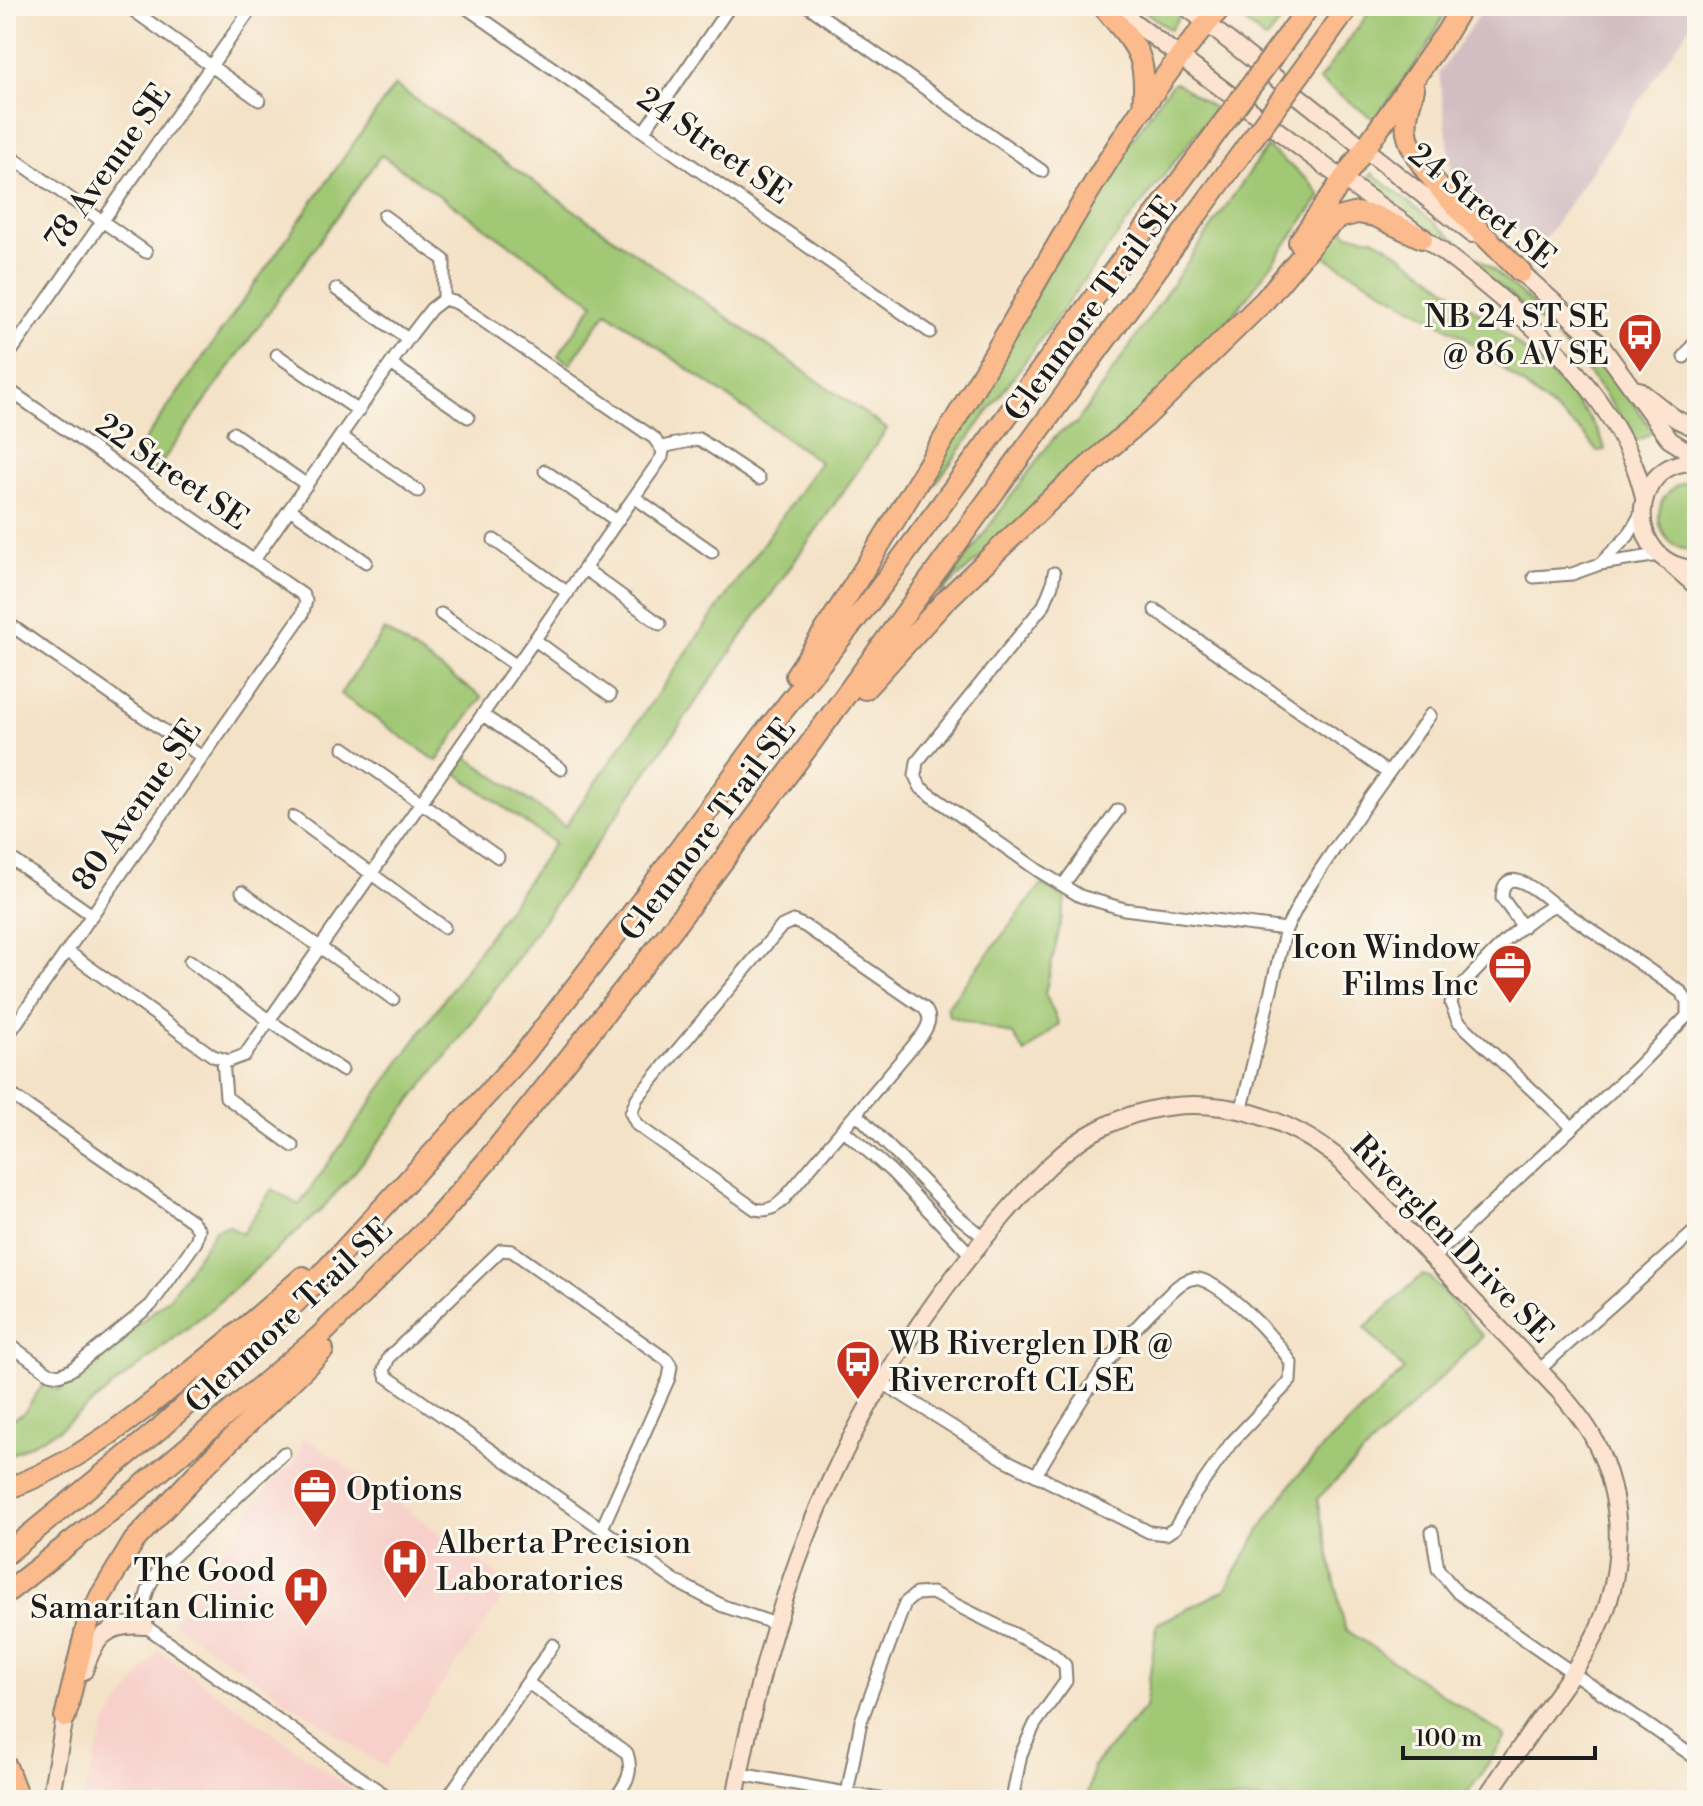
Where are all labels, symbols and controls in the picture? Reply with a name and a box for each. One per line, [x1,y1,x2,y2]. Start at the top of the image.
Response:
street label: 78 Avenue SE [36,76,180,258]
street label: 24 Street SE [630,79,798,213]
street label: 24 Street SE [1400,134,1564,278]
street label: Glenmore Trail SE [996,189,1186,429]
place label: NB 24 ST SE @ 86 AV SE [1424,297,1609,374]
bus stop icon: NB 24 ST SE @ 86 AV SE [1616,311,1664,374]
street label: 22 Street SE [88,405,256,539]
street label: Glenmore Trail SE [611,711,805,949]
street label: 80 Avenue SE [63,712,211,898]
place label: Icon Window Films Inc [1292,928,1480,1005]
office icon: Icon Window Films Inc [1486,942,1534,1005]
street label: Riverglen Drive SE [1342,1126,1562,1352]
street label: Glenmore Trail SE [177,1210,401,1422]
place label: WB Riverglen DR @ Rivercroft CL SE [888,1324,1173,1401]
bus stop icon: WB Riverglen DR @ Rivercroft CL SE [834,1338,882,1401]
office icon: Options [291,1466,339,1529]
place label: Options [346,1470,462,1510]
place label: Alberta Precision Laboratories [435,1523,691,1600]
hospital icon: Alberta Precision Laboratories [381,1537,429,1600]
place label: The Good Samaritan Clinic [30,1551,275,1628]
hospital icon: The Good Samaritan Clinic [282,1565,330,1628]
scale bar [1403,1710,1595,1760]
text: 100 m [1415,1724,1482,1754]

